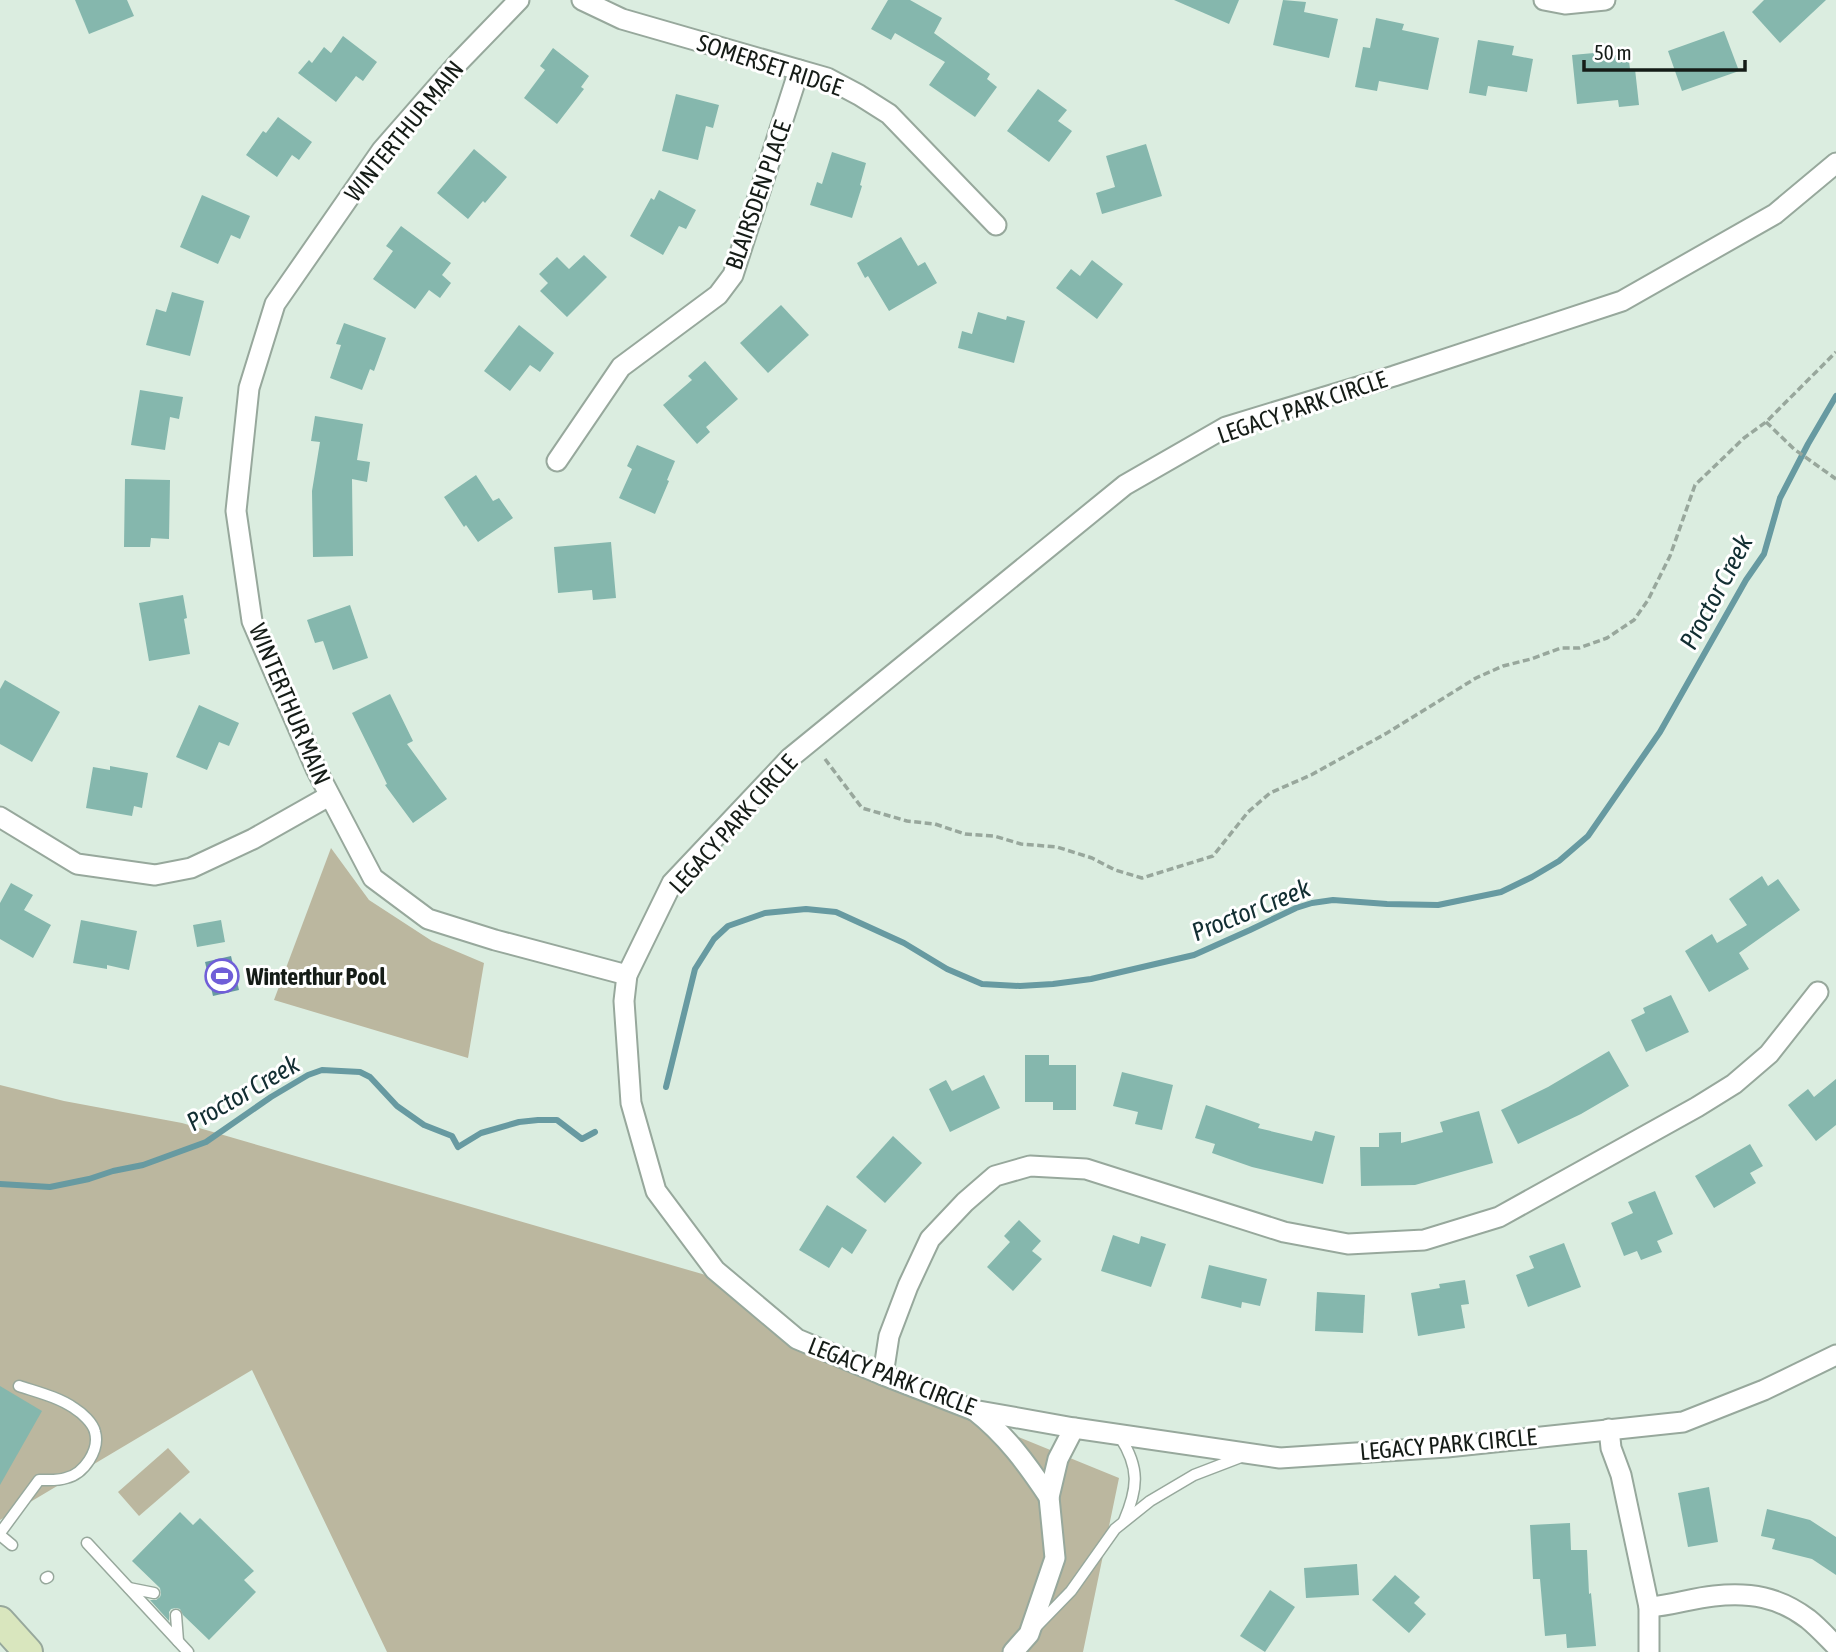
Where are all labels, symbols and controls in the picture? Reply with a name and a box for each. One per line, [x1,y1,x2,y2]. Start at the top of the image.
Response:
scale bar [1584,28,1745,72]
street label: SOMERSET RIDGE [694,29,846,101]
text: 50 m [1594,40,1632,64]
street label: WINTERTHUR MAIN [339,55,469,207]
street label: BLAIRSDEN PLACE [720,117,796,273]
street label: LEGACY PARK CIRCLE [1214,365,1390,449]
water label: Proctor Creek [1673,529,1759,654]
street label: WINTERTHUR MAIN [244,619,336,789]
street label: LEGACY PARK CIRCLE [664,749,802,899]
water label: Proctor Creek [1187,872,1315,947]
sports icon: Winterthur Pool [203,957,241,995]
place label: Winterthur Pool [245,963,387,990]
water label: Proctor Creek [181,1048,305,1137]
street label: LEGACY PARK CIRCLE [804,1332,980,1420]
street label: LEGACY PARK CIRCLE [1358,1423,1538,1465]

